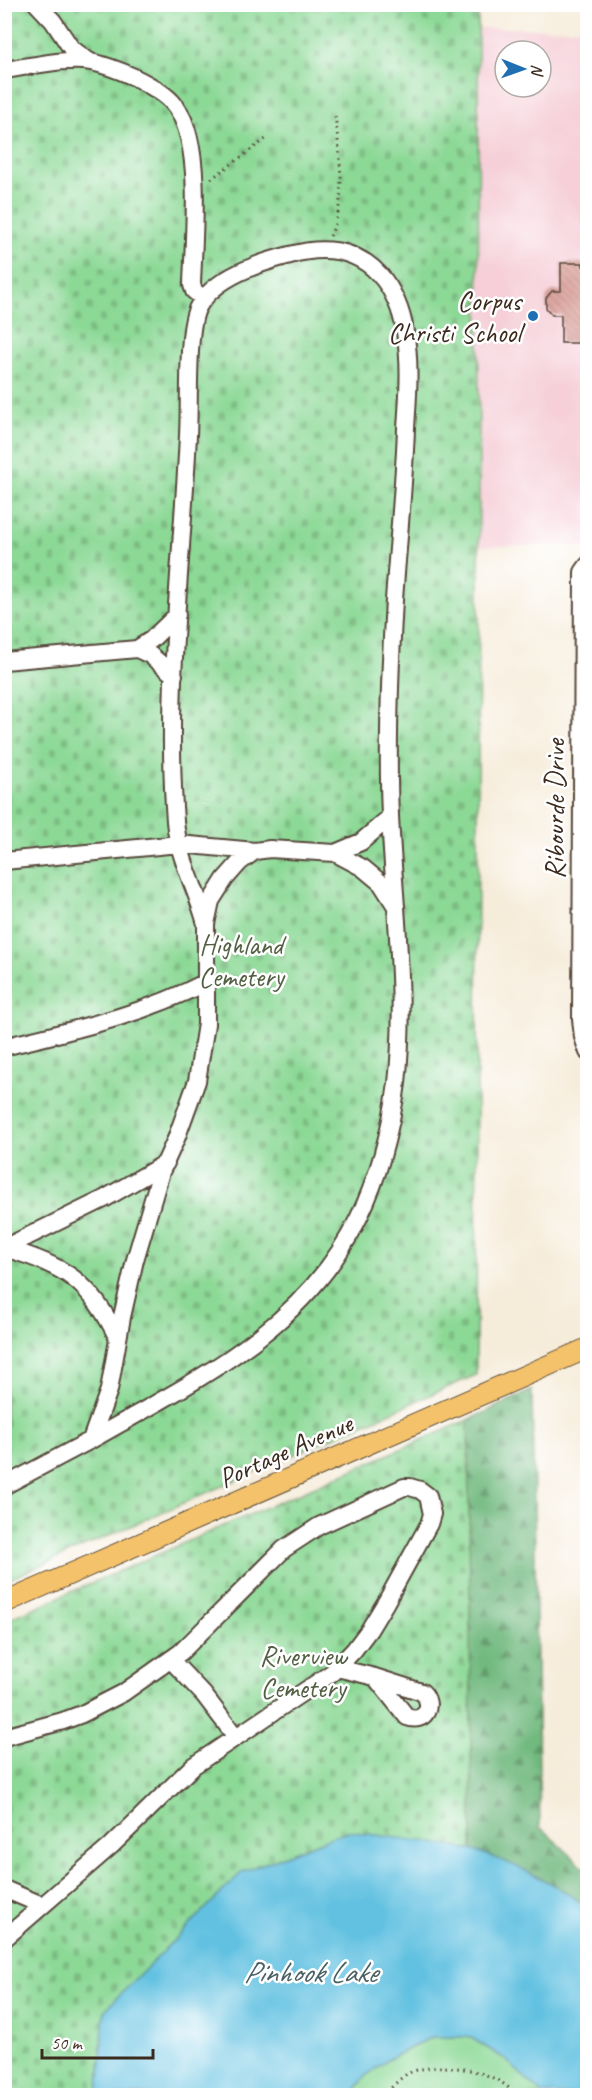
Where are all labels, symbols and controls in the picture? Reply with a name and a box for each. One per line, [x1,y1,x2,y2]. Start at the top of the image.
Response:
north arrow [493,39,553,99]
text: N [527,64,547,77]
place label: Corpus Christi School [388,283,526,350]
marker: Corpus Christi School [526,309,540,323]
street label: Ribourde Drive [537,737,572,879]
park label: Highland Cemetery [198,927,287,994]
street label: Portage Avenue [213,1405,359,1495]
park label: Riverview Cemetery [259,1638,349,1705]
water label: Pinhook Lake [244,1953,381,1991]
scale bar [42,2022,153,2060]
text: 50 m [51,2032,84,2054]

